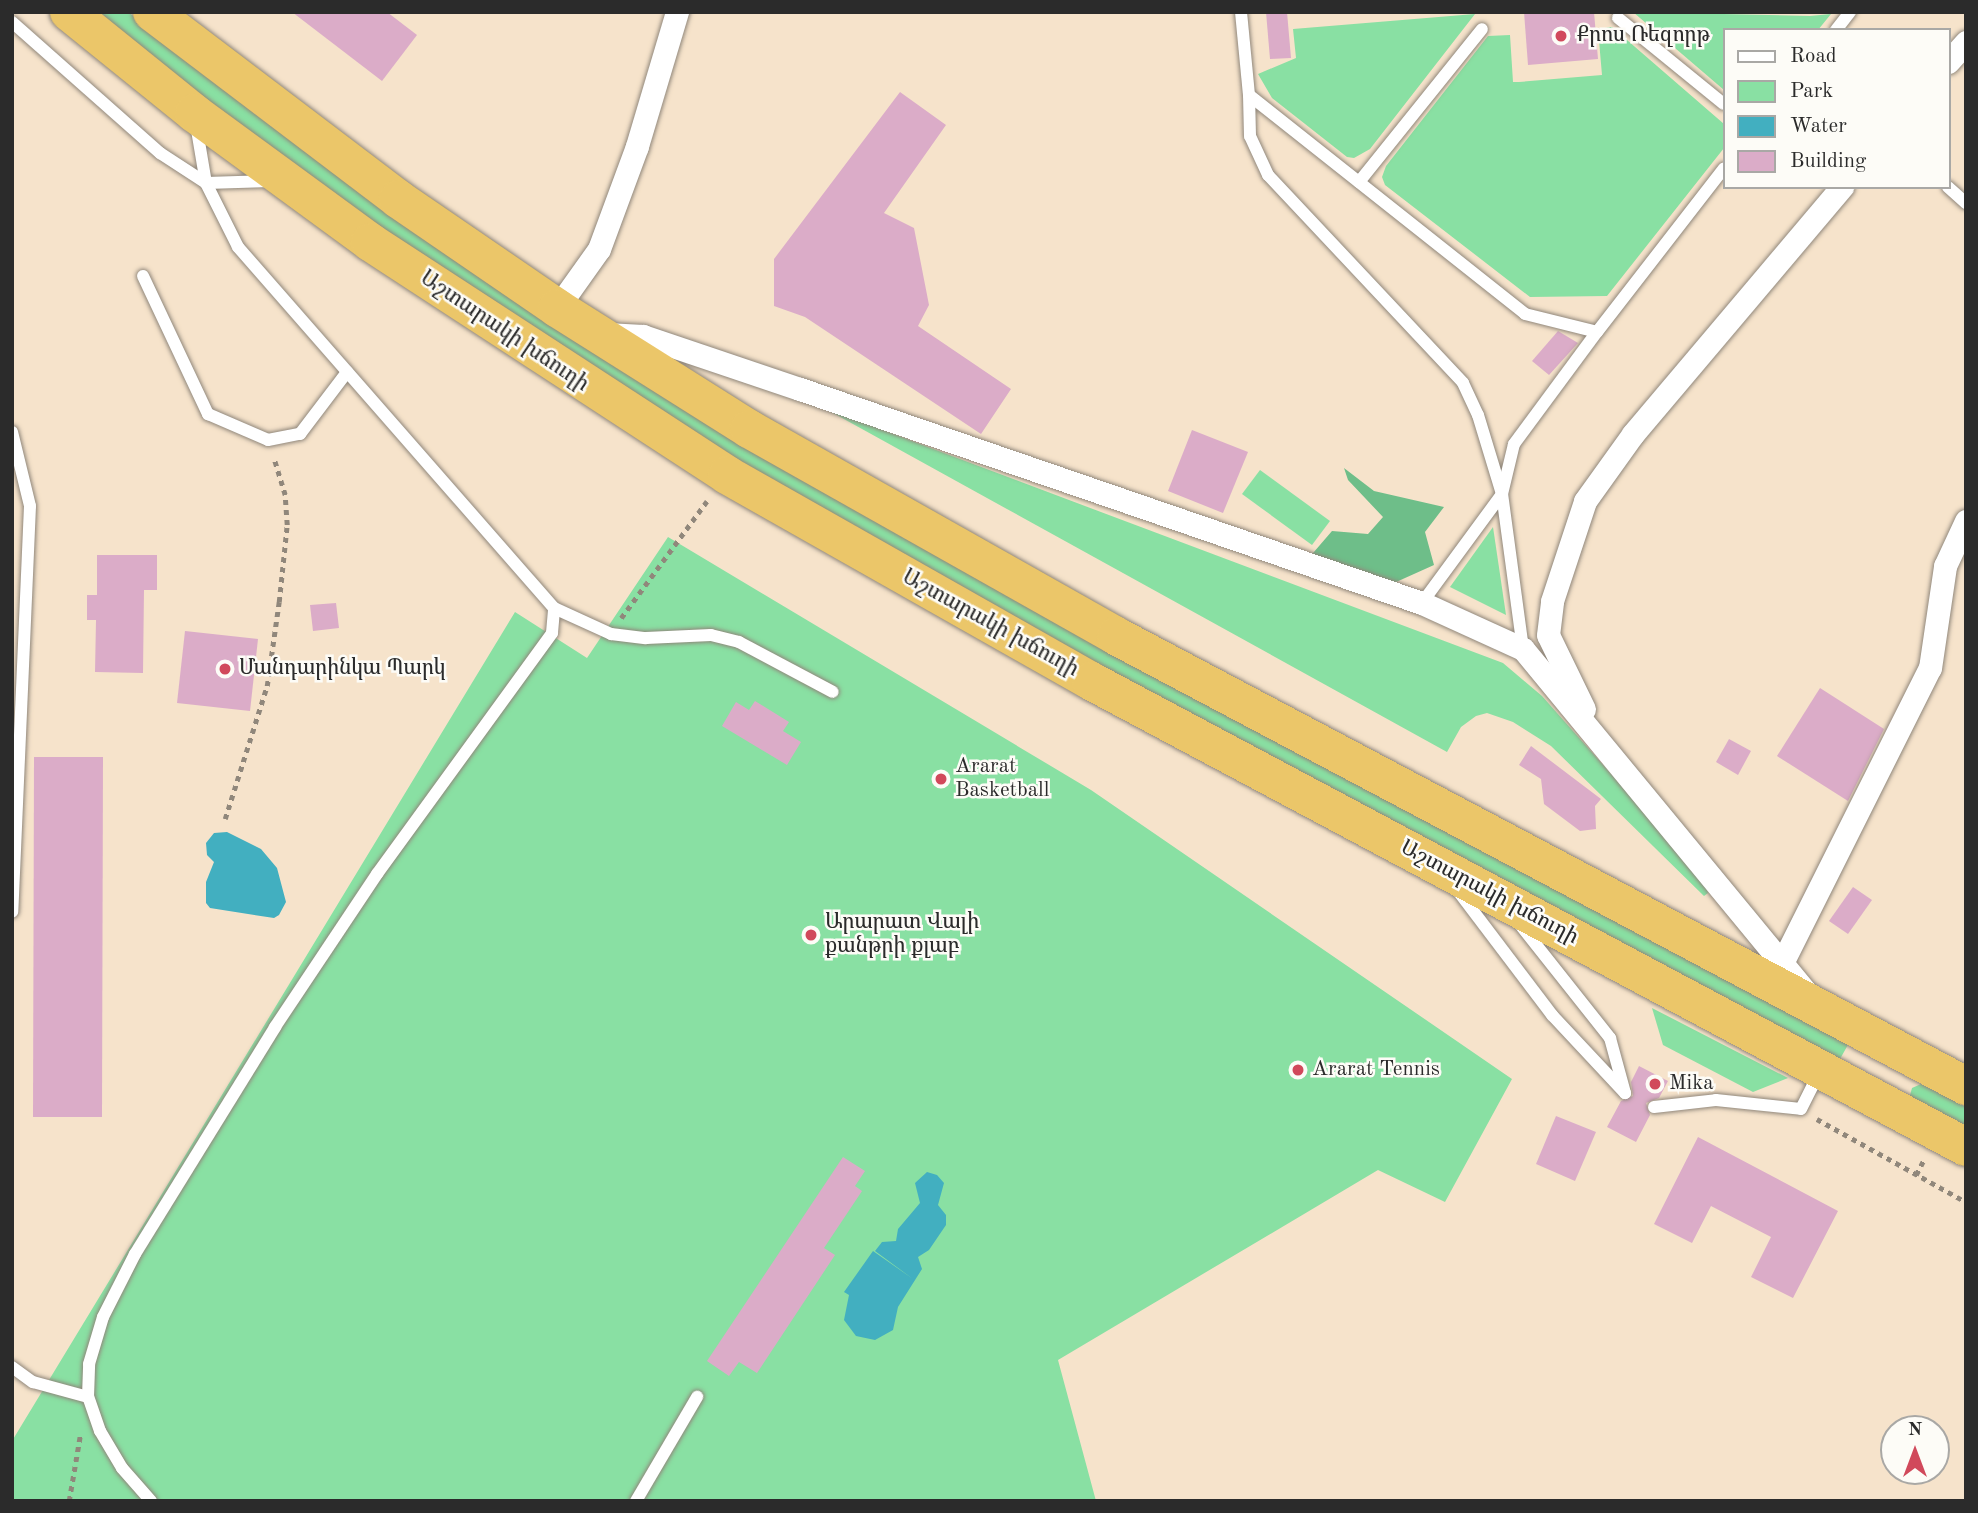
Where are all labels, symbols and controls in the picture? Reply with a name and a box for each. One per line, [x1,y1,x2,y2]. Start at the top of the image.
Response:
place label: Քրոս Ռեզորթ [1577,23,1710,49]
marker: Քրոս Ռեզորթ [1551,26,1571,46]
legend [1722,28,1950,189]
text: Road [1790,46,1837,67]
text: Park [1790,81,1833,102]
text: Water [1790,116,1847,137]
text: Building [1790,151,1866,172]
street label: Աշտարակի խճուղի [415,266,593,398]
street label: Աշտարակի խճուղի [897,565,1083,683]
place label: Մանդարինկա Պարկ [239,656,446,682]
marker: Մանդարինկա Պարկ [217,661,233,677]
place label: Ararat Basketball [955,754,1049,804]
marker: Ararat Basketball [933,771,949,787]
street label: Աշտարակի խճուղի [1396,835,1582,951]
place label: Արարատ Վալի քանթրի քլաբ [825,910,979,960]
marker: Արարատ Վալի քանթրի քլաբ [803,927,819,943]
place label: Ararat Tennis [1312,1057,1440,1083]
marker: Ararat Tennis [1290,1062,1306,1078]
place label: Mika [1669,1071,1714,1097]
marker: Mika [1647,1076,1663,1092]
north arrow [1880,1415,1950,1485]
text: N [1908,1421,1922,1440]

